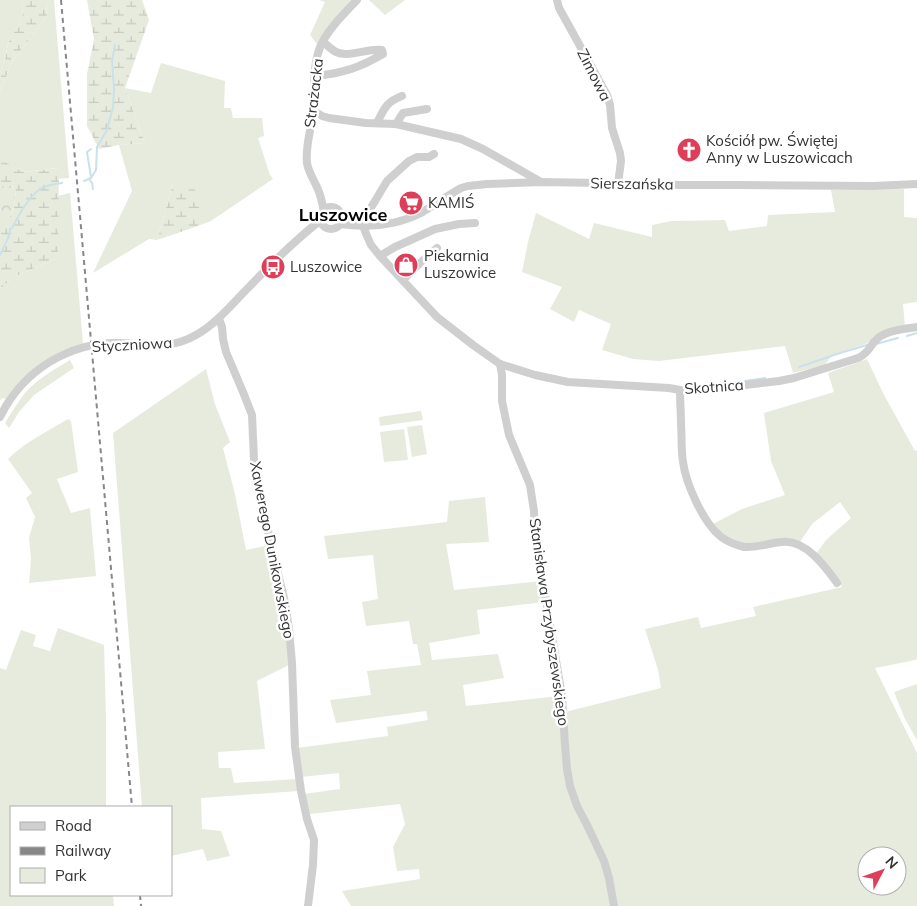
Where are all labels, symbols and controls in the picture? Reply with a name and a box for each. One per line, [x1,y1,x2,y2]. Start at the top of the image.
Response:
street label: Zimowa [573,45,616,104]
street label: Strażacka [300,57,327,129]
place label: Kościół pw. Świętej Anny w Luszowicach [706,131,853,167]
church icon: Kościół pw. Świętej Anny w Luszowicach [676,137,702,163]
street label: Sierszańska [590,173,674,194]
supermarket icon: KAMIŚ [398,190,424,216]
place label: KAMIŚ [428,193,474,212]
district label: Luszowice [299,203,387,226]
place label: Piekarnia Luszowice [424,246,496,282]
shop icon: Piekarnia Luszowice [393,252,419,278]
bus stop icon: Luszowice [260,254,286,280]
place label: Luszowice [290,257,362,276]
street label: Styczniowa [91,333,173,356]
street label: Skotnica [684,375,744,398]
street label: Xawerego Dunikowskiego [246,460,299,640]
street label: Stanisława Przybyszewskiego [526,517,573,727]
legend [10,806,172,896]
text: Road [55,816,92,835]
text: Railway [55,841,111,860]
north arrow [857,846,907,896]
text: N [882,853,902,872]
text: Park [55,866,87,885]

